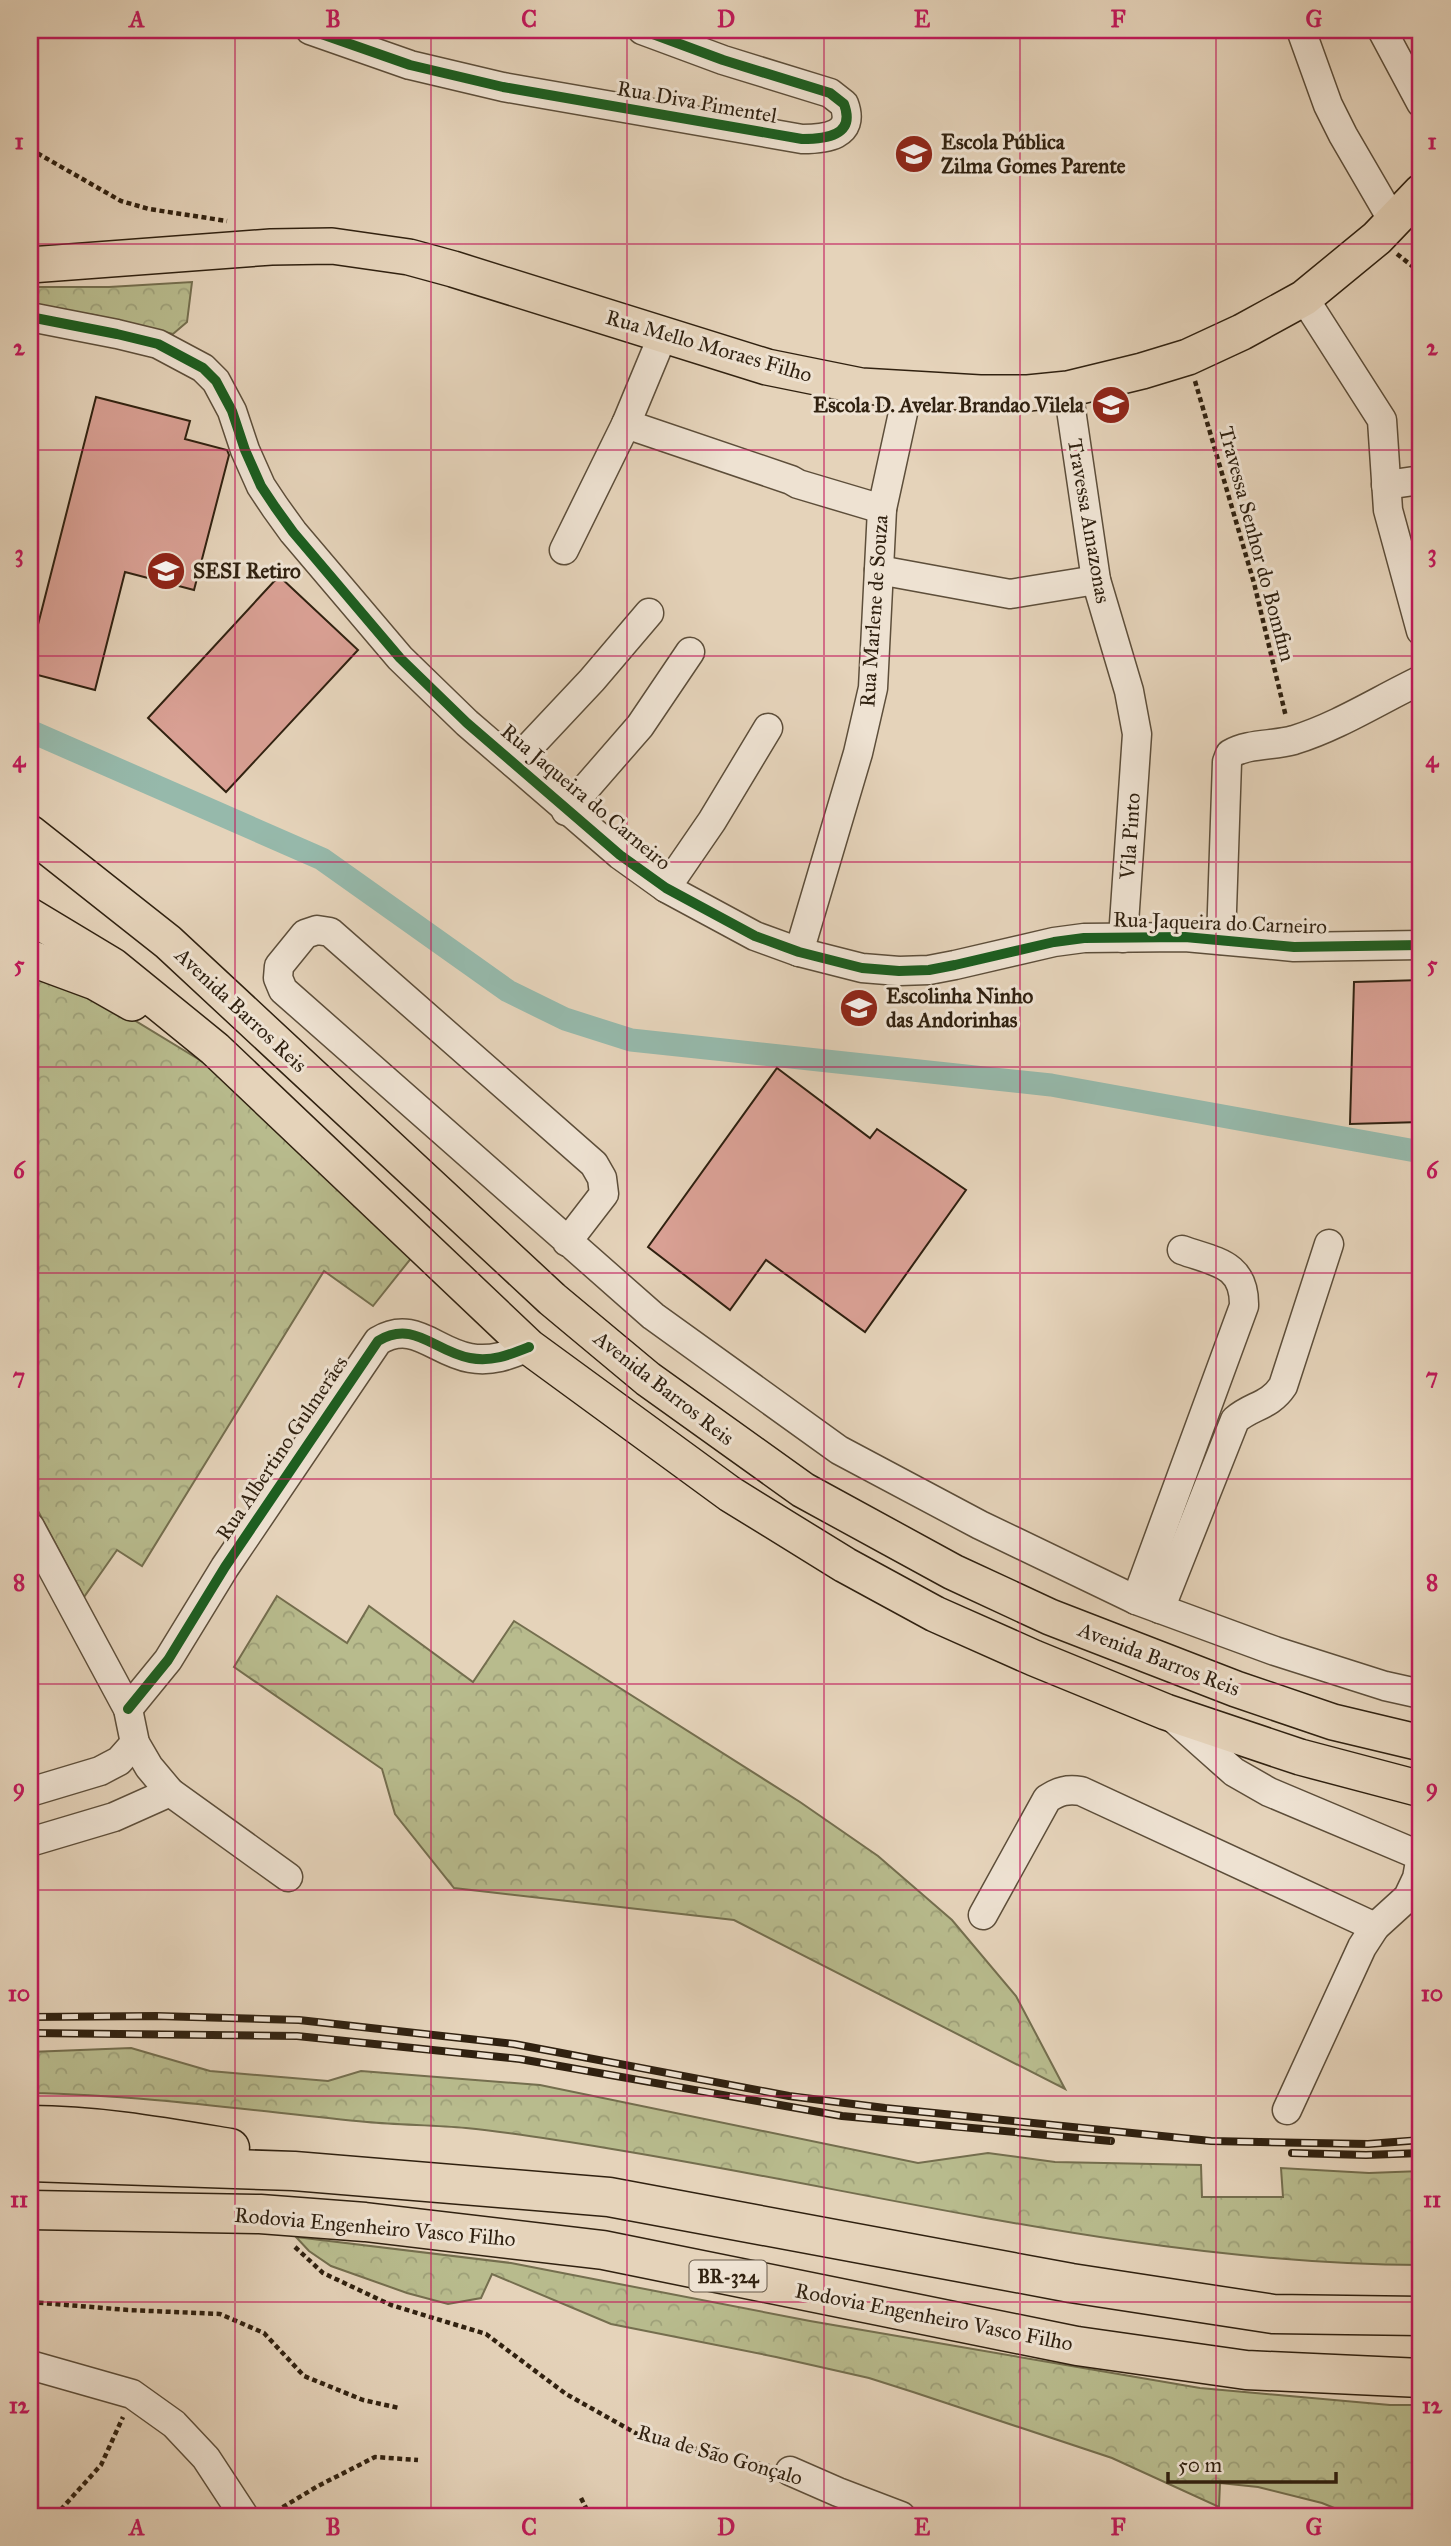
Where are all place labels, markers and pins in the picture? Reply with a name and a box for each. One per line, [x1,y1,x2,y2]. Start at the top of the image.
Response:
place label: Escola Pública Zilma Gomes Parente [941,129,1126,179]
school or university icon: Escola Pública Zilma Gomes Parente [893,133,935,175]
school or university icon: Escola D. Avelar Brandao Vilela [1090,384,1132,426]
place label: Escola D. Avelar Brandao Vilela [813,392,1085,418]
school or university icon: SESI Retiro [145,550,187,592]
place label: SESI Retiro [193,558,301,584]
place label: Escolinha Ninho das Andorinhas [886,983,1034,1033]
school or university icon: Escolinha Ninho das Andorinhas [838,987,880,1029]

